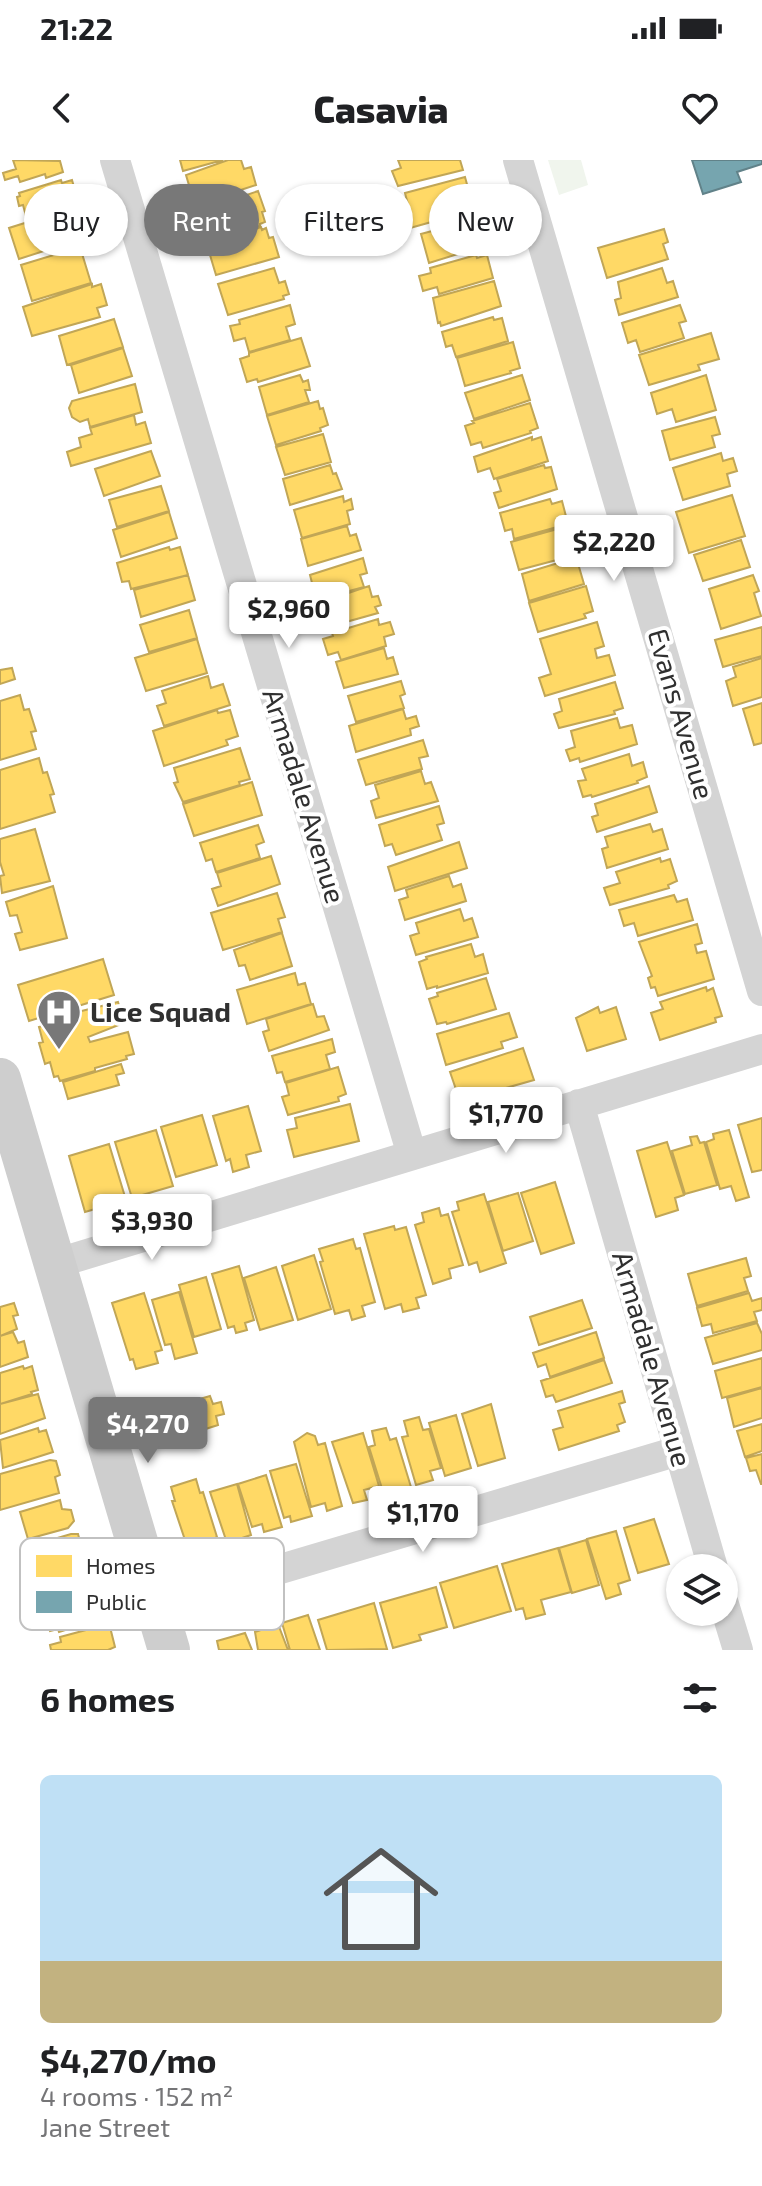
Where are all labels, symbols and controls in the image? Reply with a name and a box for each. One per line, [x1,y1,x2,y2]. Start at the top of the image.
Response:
text: 21:22 [40,10,113,46]
icon: back [40,86,84,130]
icon: heart [678,86,722,130]
text: Casavia [313,87,449,130]
chip: Buy [24,184,128,256]
chip: Rent [144,184,259,256]
chip: Filters [275,184,413,256]
chip: New [429,184,542,256]
pin: $2,220 [549,515,679,583]
text: $2,220 [572,525,656,556]
pin: $2,960 [224,582,354,650]
text: $2,960 [247,592,331,623]
street label: Evans Avenue [641,625,723,803]
street label: Armadale Avenue [256,684,354,907]
hospital icon: Lice Squad [35,988,83,1051]
place label: Lice Squad [90,994,231,1028]
pin: $1,770 [441,1087,571,1155]
text: $1,770 [468,1097,544,1128]
pin: $3,930 [87,1194,217,1262]
text: $3,930 [111,1204,193,1235]
street label: Armadale Avenue [606,1247,700,1470]
pin: $4,270 [83,1397,213,1465]
text: $4,270 [106,1407,190,1438]
pin: $1,170 [358,1486,488,1554]
text: $1,170 [387,1496,459,1527]
legend [20,1538,284,1630]
text: Homes [86,1552,155,1578]
map controls [666,1554,738,1626]
button: layers [666,1554,738,1626]
text: Public [86,1588,147,1614]
icon: filters [678,1676,722,1720]
text: 6 homes [40,1678,175,1719]
icon: home [309,1827,453,1971]
text: $4,270/mo [40,2039,216,2080]
text: 4 rooms · 152 m² [40,2080,233,2111]
text: Jane Street [40,2111,170,2142]

